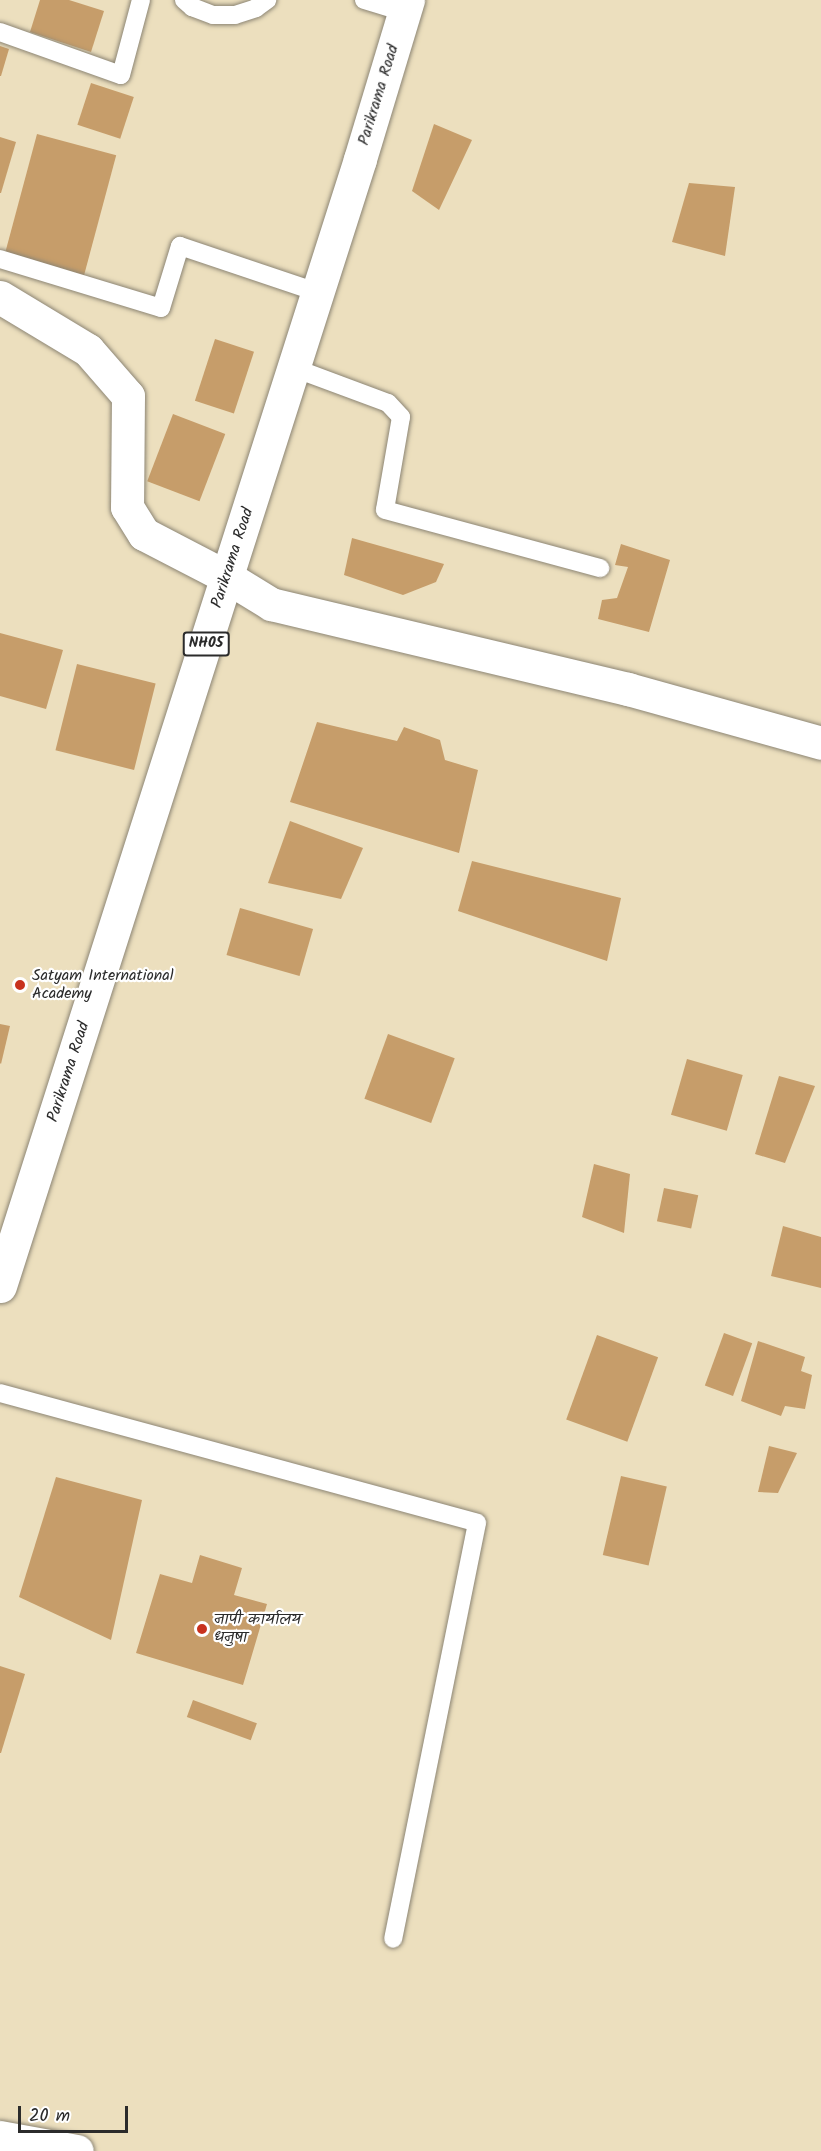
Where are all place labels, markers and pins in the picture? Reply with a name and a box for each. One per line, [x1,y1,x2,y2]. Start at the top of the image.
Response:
place label: Satyam International Academy [32,966,174,1004]
marker: Satyam International Academy [13,978,27,992]
place label: नापी कार्यालय धनुषा [214,1610,301,1648]
marker: नापी कार्यालय धनुषा [195,1622,209,1636]

